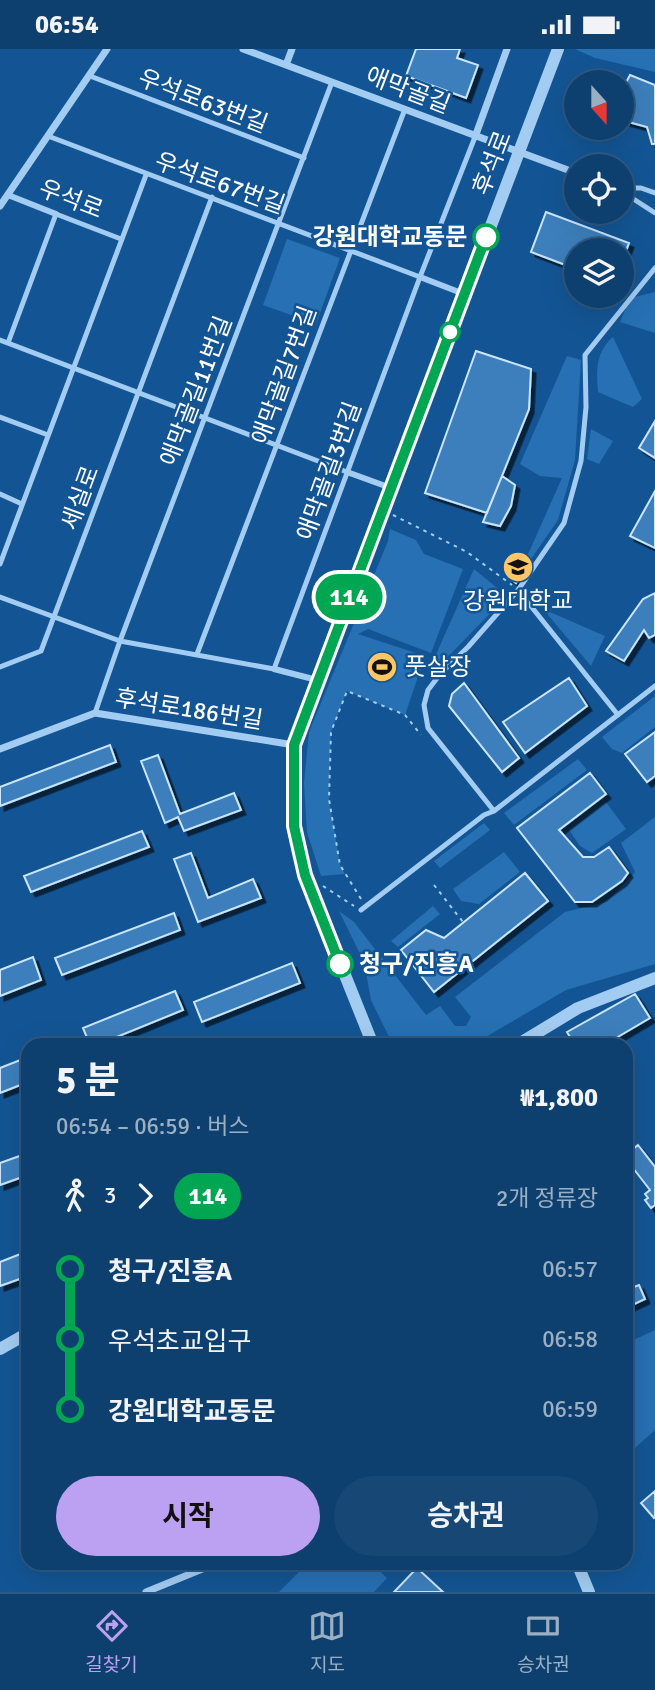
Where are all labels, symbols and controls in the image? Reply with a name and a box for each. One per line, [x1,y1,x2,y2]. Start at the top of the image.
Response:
text: 06:54 [35,9,99,41]
street label: 애막골길 [361,60,455,120]
street label: 우석로63번길 [134,63,272,139]
north arrow [564,70,634,140]
map controls [564,70,634,308]
street label: 후석로 [466,127,518,199]
street label: 우석로67번길 [151,146,289,220]
button: locate [564,154,634,224]
street label: 우석로 [35,173,107,225]
place label: 강원대학교동문 [312,222,467,252]
marker: 강원대학교동문 [473,224,499,250]
button: layers [564,238,634,308]
street label: 애막골길7번길 [245,302,323,448]
street label: 애막골길11번길 [154,312,238,470]
unlabelled marker [440,322,460,342]
street label: 애막골길3번길 [290,398,368,544]
street label: 세실로 [55,462,105,534]
school or university icon: 강원대학교 [501,550,535,584]
line badge: 114 [309,574,389,620]
text: 114 [330,582,368,612]
place label: 강원대학교 [463,586,573,616]
sports icon: 풋살장 [365,650,399,684]
place label: 풋살장 [405,652,471,682]
street label: 후석로186번길 [113,683,265,735]
place label: 청구/진흥A [359,949,474,979]
marker: 청구/진흥A [327,951,353,977]
text: 5 분 [56,1057,120,1104]
text: ₩1,800 [520,1082,598,1114]
text: 06:54 – 06:59 · 버스 [56,1112,249,1141]
icon: walk [56,1177,94,1215]
icon: forward [126,1177,164,1215]
text: 3 [104,1181,116,1210]
text: 114 [188,1181,227,1211]
text: 2개 정류장 [496,1184,598,1213]
text: 06:57 [542,1255,598,1284]
text: 청구/진흥A [108,1256,232,1288]
text: 06:58 [542,1325,598,1354]
text: 우석초교입구 [108,1326,252,1358]
text: 06:59 [542,1395,598,1424]
text: 강원대학교동문 [108,1396,275,1428]
button: 시작 [56,1476,320,1556]
button: 승차권 [334,1476,598,1556]
tab: 길찾기 [85,1607,138,1677]
tab: 지도 [308,1607,346,1677]
tab: 승차권 [517,1607,570,1677]

